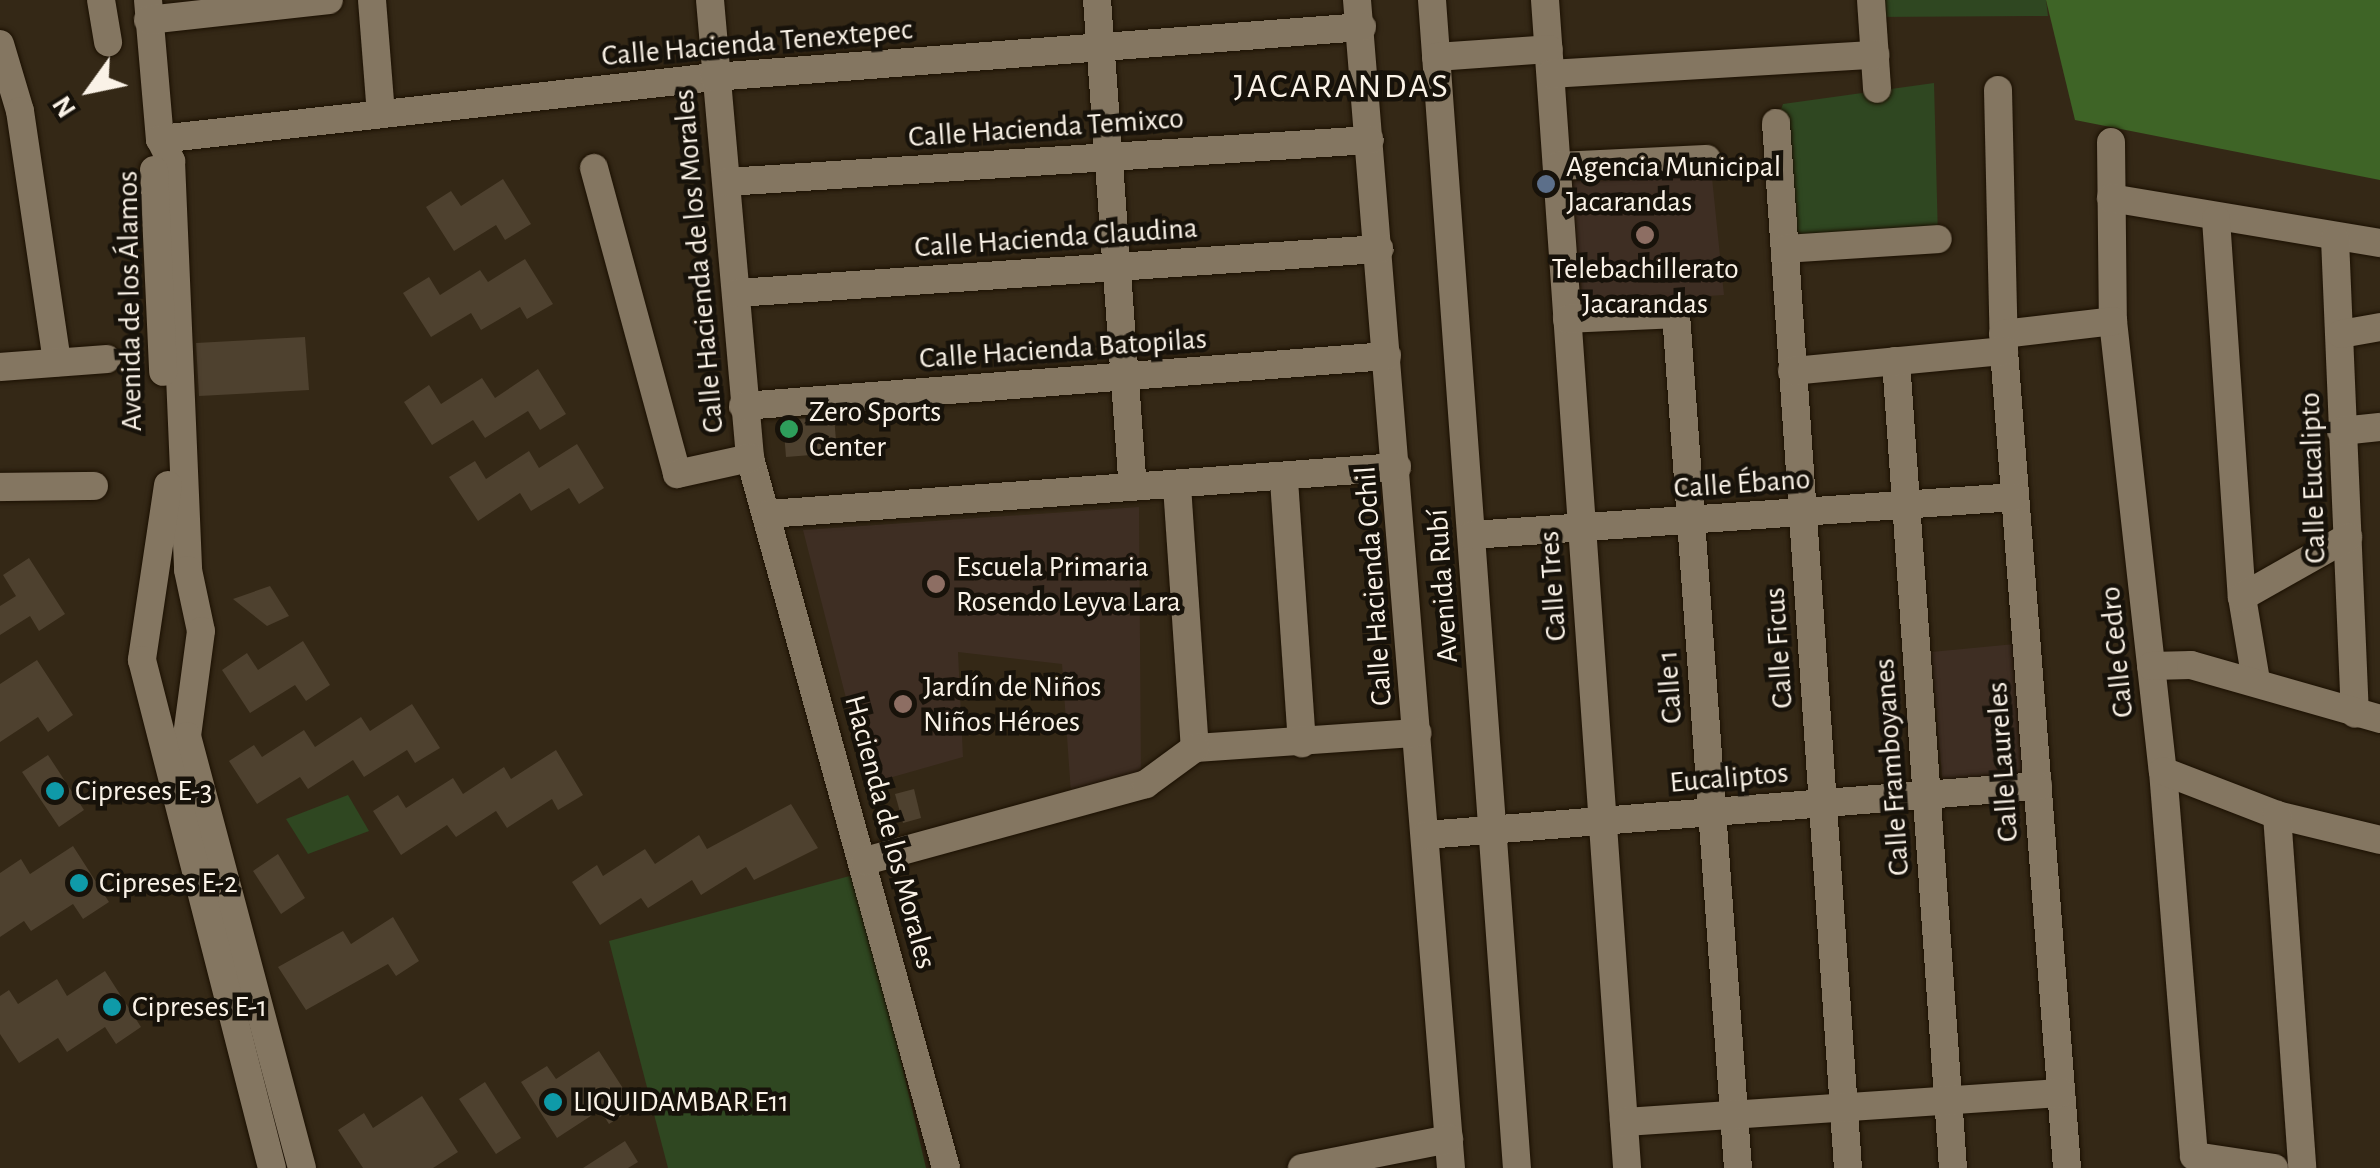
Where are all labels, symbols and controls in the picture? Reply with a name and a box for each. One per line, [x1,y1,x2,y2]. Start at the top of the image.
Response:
street label: Calle Hacienda Tenextepec [600,11,914,75]
north arrow [40,40,140,140]
district label: JACARANDAS [1234,66,1450,108]
street label: Calle Hacienda de los Morales [666,88,732,434]
text: N [48,91,82,122]
street label: Calle Hacienda Temixco [907,100,1185,156]
place label: Agencia Municipal Jacarandas [1566,149,1781,220]
street label: Avenida de los Álamos [110,170,150,432]
marker: Agencia Municipal Jacarandas [1535,173,1557,195]
street label: Calle Hacienda Claudina [913,210,1199,266]
marker: Telebachillerato Jacarandas [1634,224,1656,246]
place label: Telebachillerato Jacarandas [1551,251,1739,322]
street label: Calle Hacienda Batopilas [918,321,1208,377]
street label: Calle Eucalipto [2292,392,2334,564]
place label: Zero Sports Center [809,394,941,464]
marker: Zero Sports Center [778,418,800,440]
street label: Calle Ébano [1673,461,1811,507]
street label: Calle Hacienda Ochil [1348,465,1400,707]
street label: Avenida Rubí [1420,508,1466,664]
street label: Calle Tres [1531,530,1575,642]
place label: Escuela Primaria Rosendo Leyva Lara [956,549,1181,620]
marker: Escuela Primaria Rosendo Leyva Lara [925,573,947,595]
street label: Calle Cedro [2092,585,2142,719]
street label: Calle Ficus [1757,586,1801,710]
street label: Calle 1 [1649,649,1691,725]
street label: Calle Framboyanes [1866,657,1918,877]
place label: Jardín de Niños Niños Héroes [923,669,1102,740]
street label: Calle Laureles [1979,681,2027,843]
street label: Hacienda de los Morales [836,691,944,973]
marker: Jardín de Niños Niños Héroes [892,693,914,715]
street label: Eucaliptos [1668,755,1790,801]
place label: Cipreses E-3 [75,773,212,809]
marker: Cipreses E-3 [44,780,66,802]
place label: Cipreses E-2 [99,865,238,901]
marker: Cipreses E-2 [68,872,90,894]
place label: Cipreses E-1 [132,989,267,1025]
marker: Cipreses E-1 [101,996,123,1018]
place label: LIQUIDAMBAR E11 [573,1084,789,1120]
marker: LIQUIDAMBAR E11 [542,1091,564,1113]

